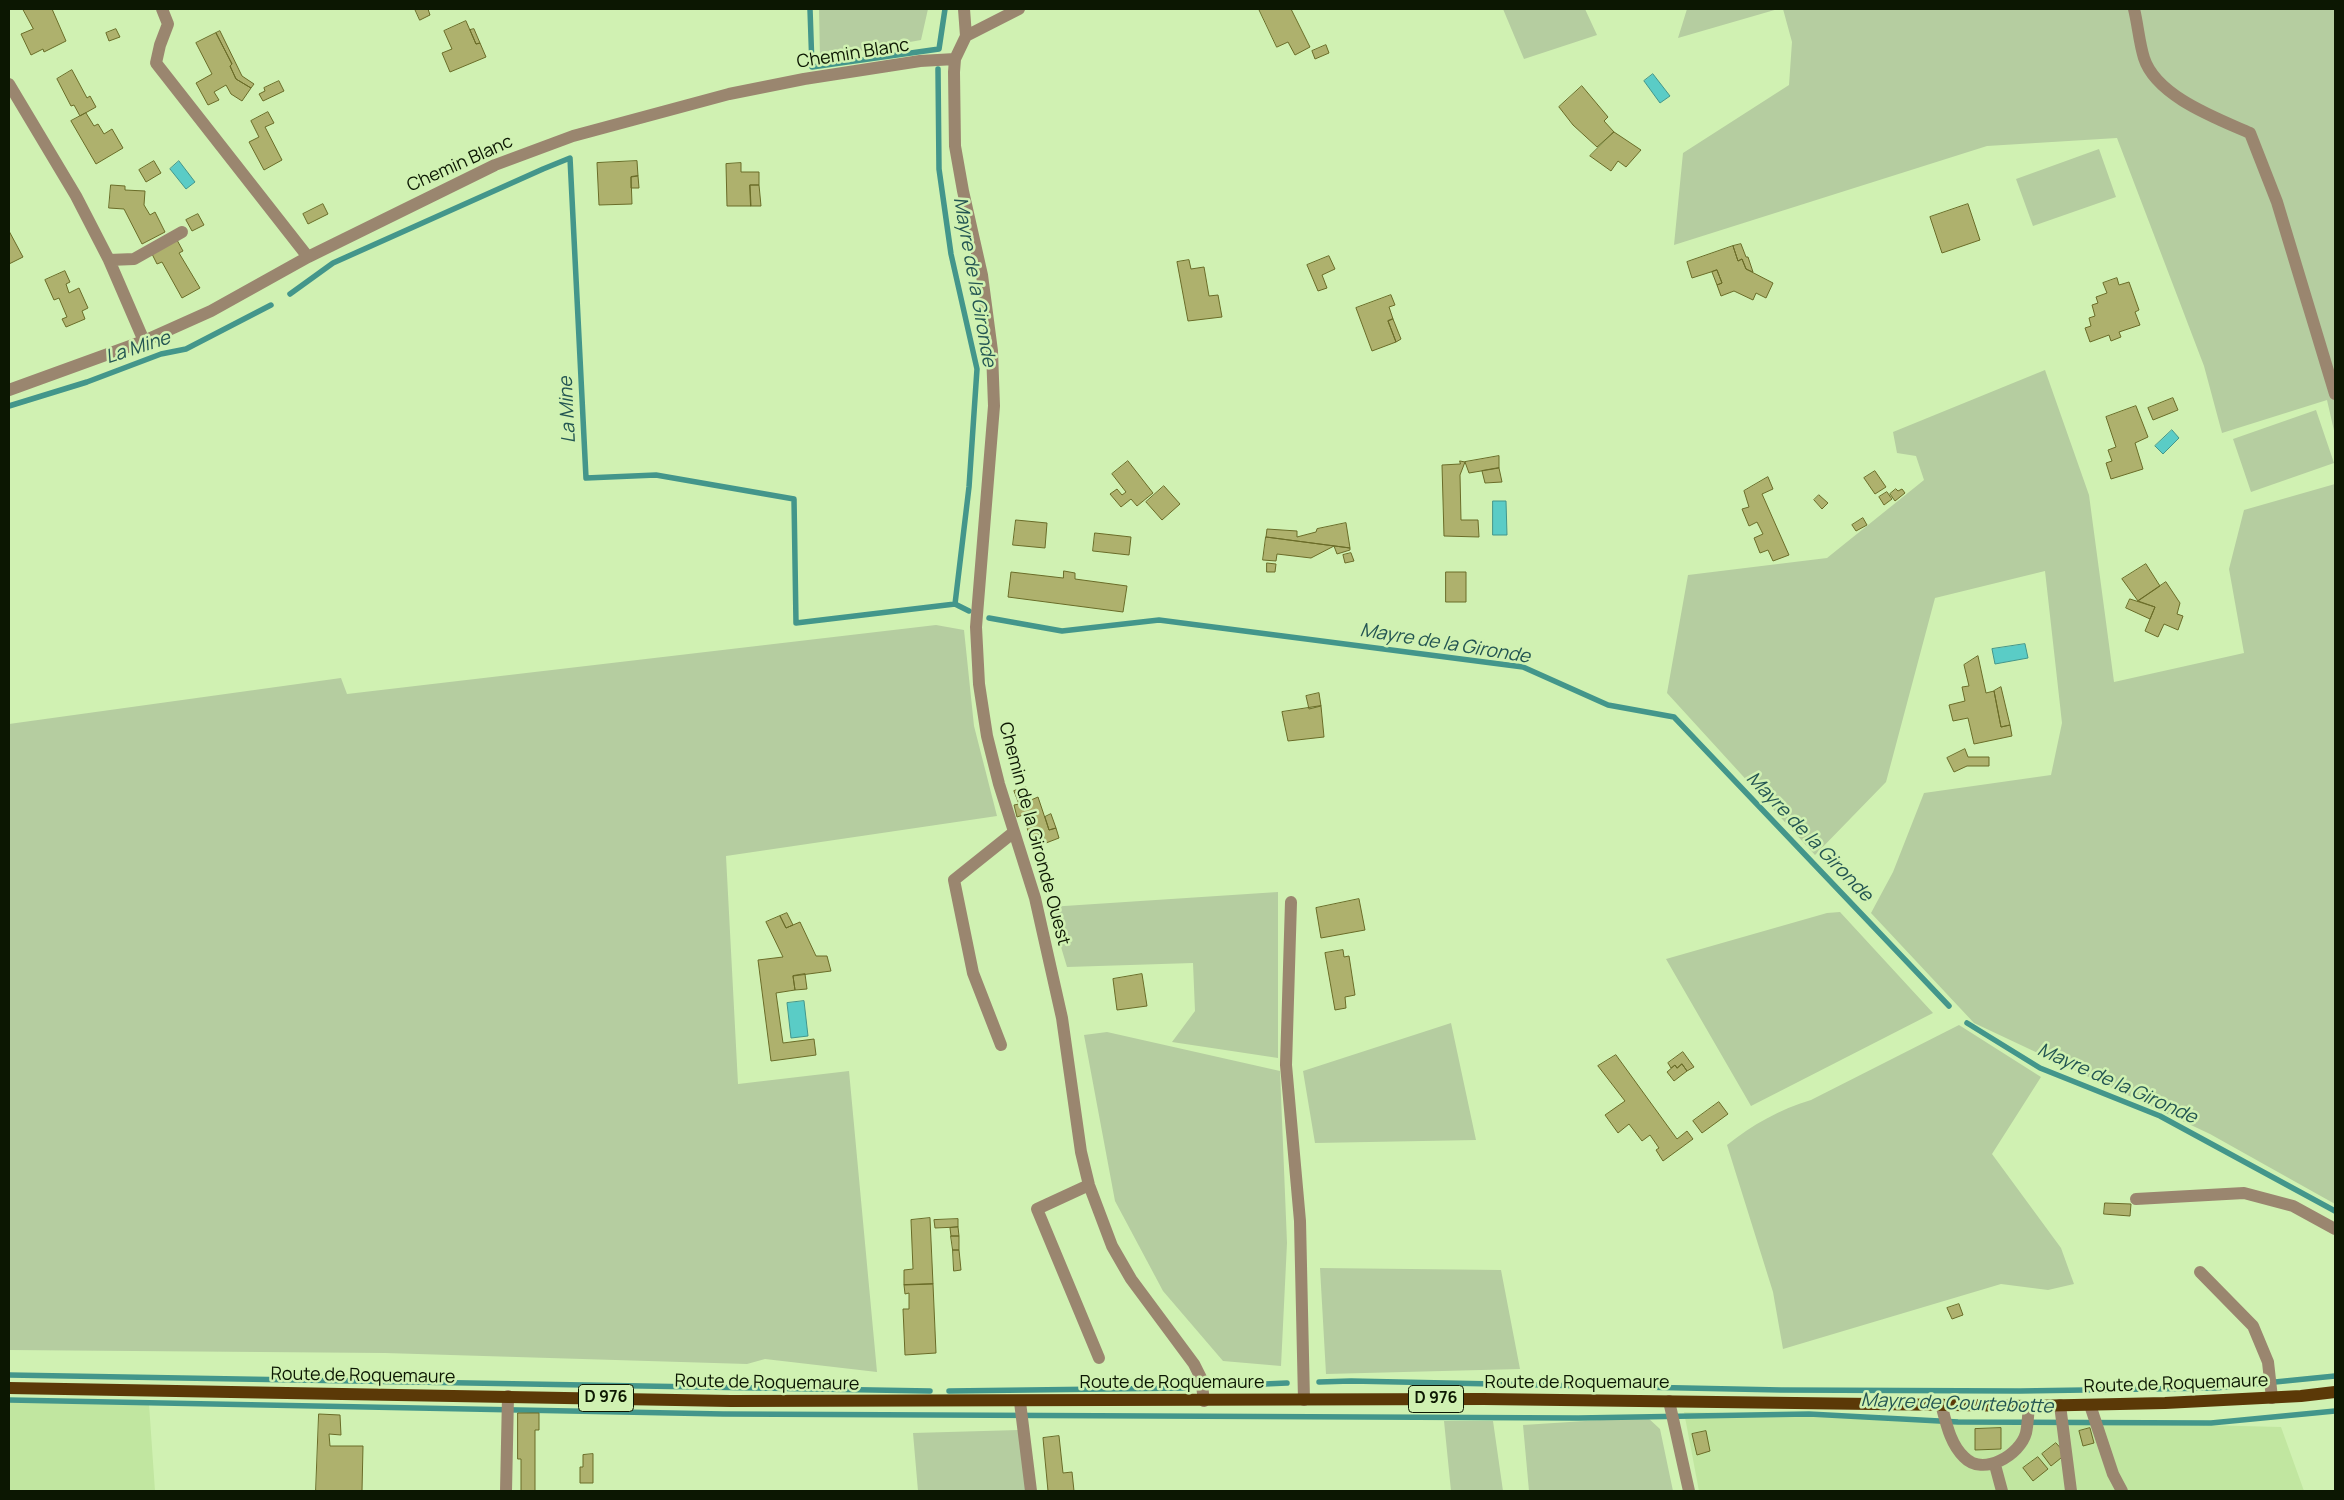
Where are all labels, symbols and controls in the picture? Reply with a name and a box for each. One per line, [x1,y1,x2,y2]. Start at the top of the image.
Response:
street label: Chemin Blanc [795,34,911,74]
street label: Chemin Blanc [404,131,516,197]
water label: Mayre de la Gironde [948,195,1000,369]
water label: La Mine [103,327,173,369]
water label: La Mine [555,376,581,444]
water label: Mayre de la Gironde [1358,619,1532,669]
street label: Chemin de la Gironde Ouest [994,720,1074,948]
water label: Mayre de la Gironde [1741,767,1877,907]
water label: Mayre de la Gironde [2034,1039,2200,1129]
street label: Route de Roquemaure [270,1364,456,1388]
street label: Route de Roquemaure [2083,1370,2269,1398]
street label: Route de Roquemaure [674,1371,860,1395]
street label: Route de Roquemaure [1080,1372,1264,1394]
street label: Route de Roquemaure [1485,1372,1669,1394]
road number: D 976 [578,1385,634,1412]
road number: D 976 [1408,1386,1464,1412]
water label: Mayre de Courtebotte [1860,1389,2054,1419]

